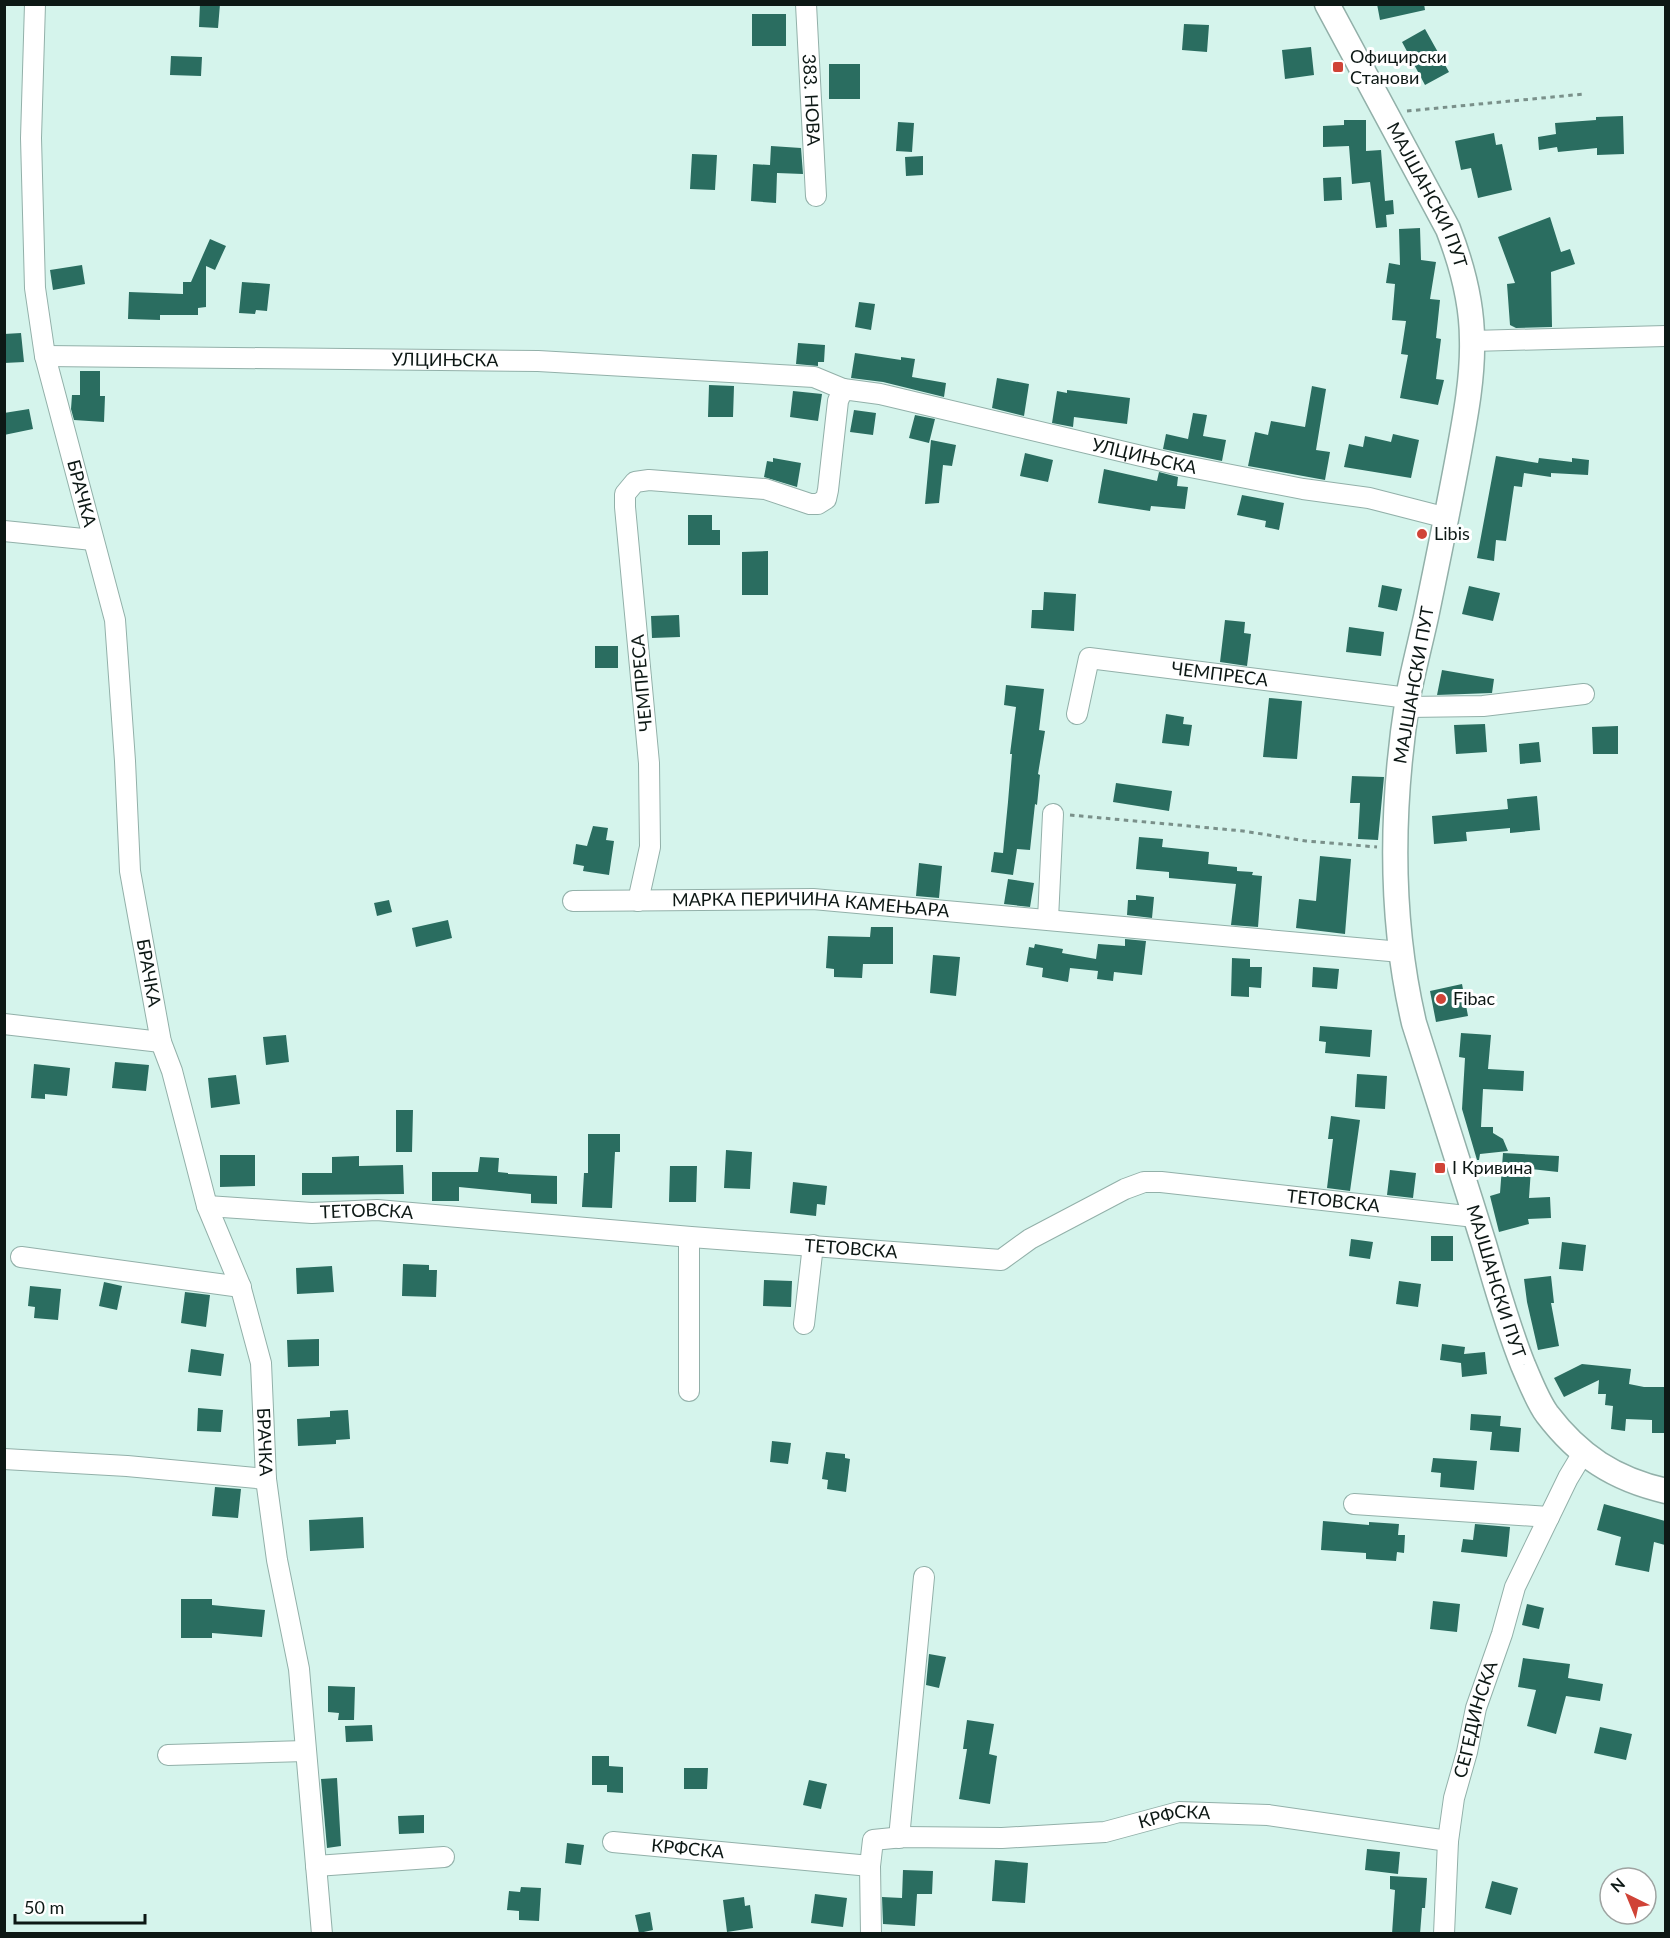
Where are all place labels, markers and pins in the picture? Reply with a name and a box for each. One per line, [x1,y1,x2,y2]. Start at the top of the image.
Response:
place label: Официрски Станови [1350,45,1447,88]
marker: Официрски Станови [1331,60,1345,74]
place label: Libis [1434,522,1470,544]
marker: Libis [1415,527,1429,541]
place label: Fibac [1453,987,1495,1009]
marker: Fibac [1434,992,1448,1006]
place label: I Кривина [1452,1156,1532,1178]
marker: I Кривина [1433,1161,1447,1175]

